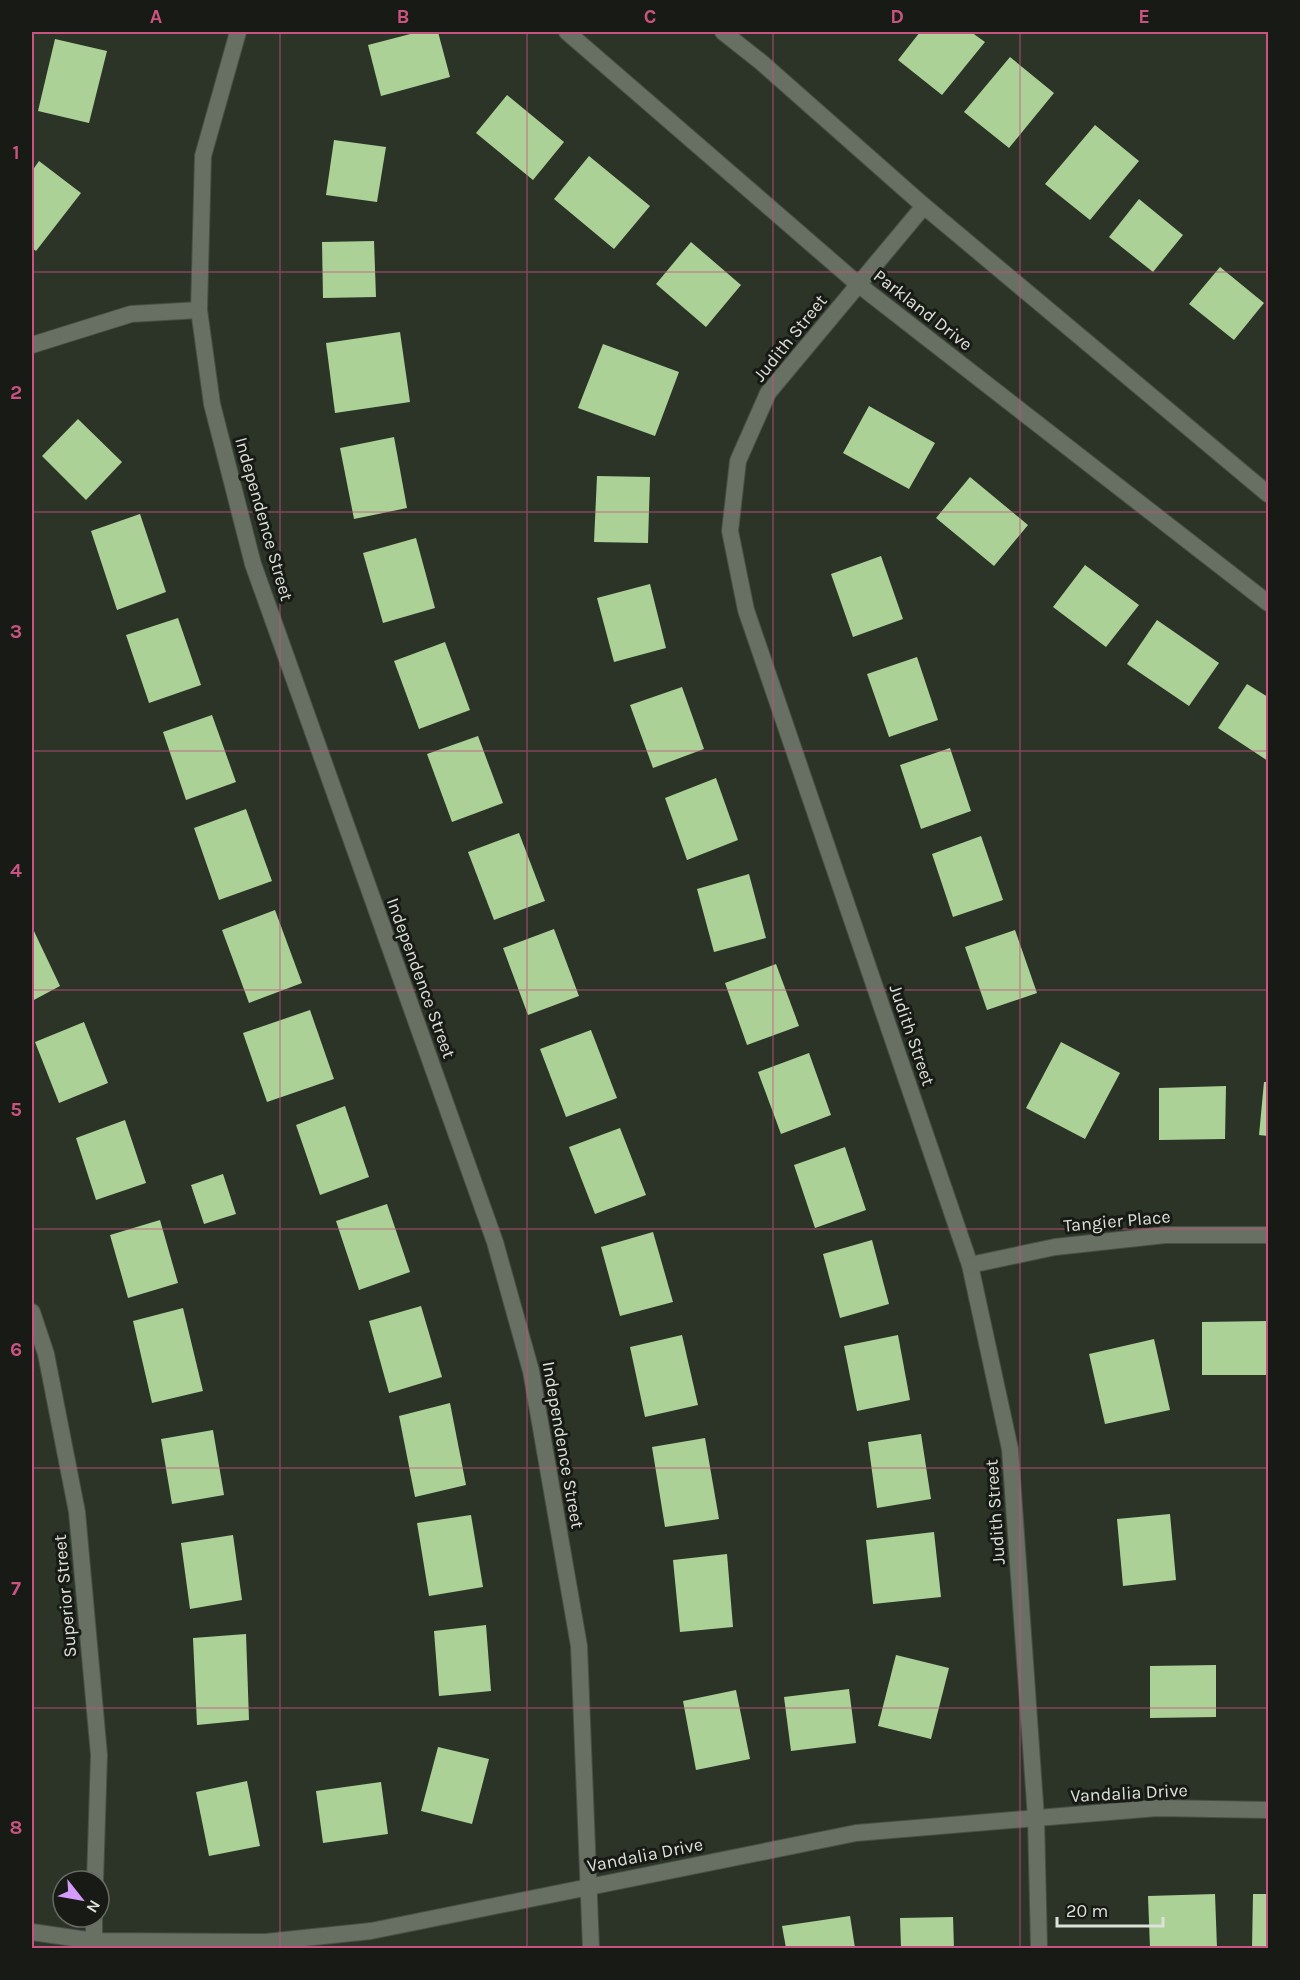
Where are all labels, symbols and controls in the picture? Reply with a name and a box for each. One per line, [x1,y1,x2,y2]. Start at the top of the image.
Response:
text: A [150,5,163,28]
text: B [397,5,409,28]
text: C [644,5,656,28]
text: D [890,5,904,28]
text: E [1138,5,1150,28]
text: 1 [12,141,20,164]
street label: Parkland Drive [869,265,977,355]
street label: Judith Street [748,290,832,386]
text: 2 [10,381,22,404]
street label: Independence Street [230,435,298,604]
text: 3 [10,620,22,643]
text: 4 [10,859,22,882]
street label: Independence Street [382,895,460,1062]
street label: Judith Street [884,982,940,1089]
text: 5 [10,1098,22,1121]
street label: Tangier Place [1063,1205,1171,1237]
text: 6 [10,1338,22,1361]
street label: Independence Street [537,1360,589,1531]
street label: Judith Street [980,1458,1010,1565]
street label: Superior Street [49,1533,81,1658]
text: 7 [11,1577,21,1600]
street label: Vandalia Drive [1070,1779,1188,1807]
text: 8 [10,1816,22,1839]
street label: Vandalia Drive [585,1833,705,1877]
north arrow [51,1869,111,1929]
scale bar [1057,1890,1164,1928]
text: N [82,1897,105,1916]
text: 20 m [1066,1900,1108,1922]

